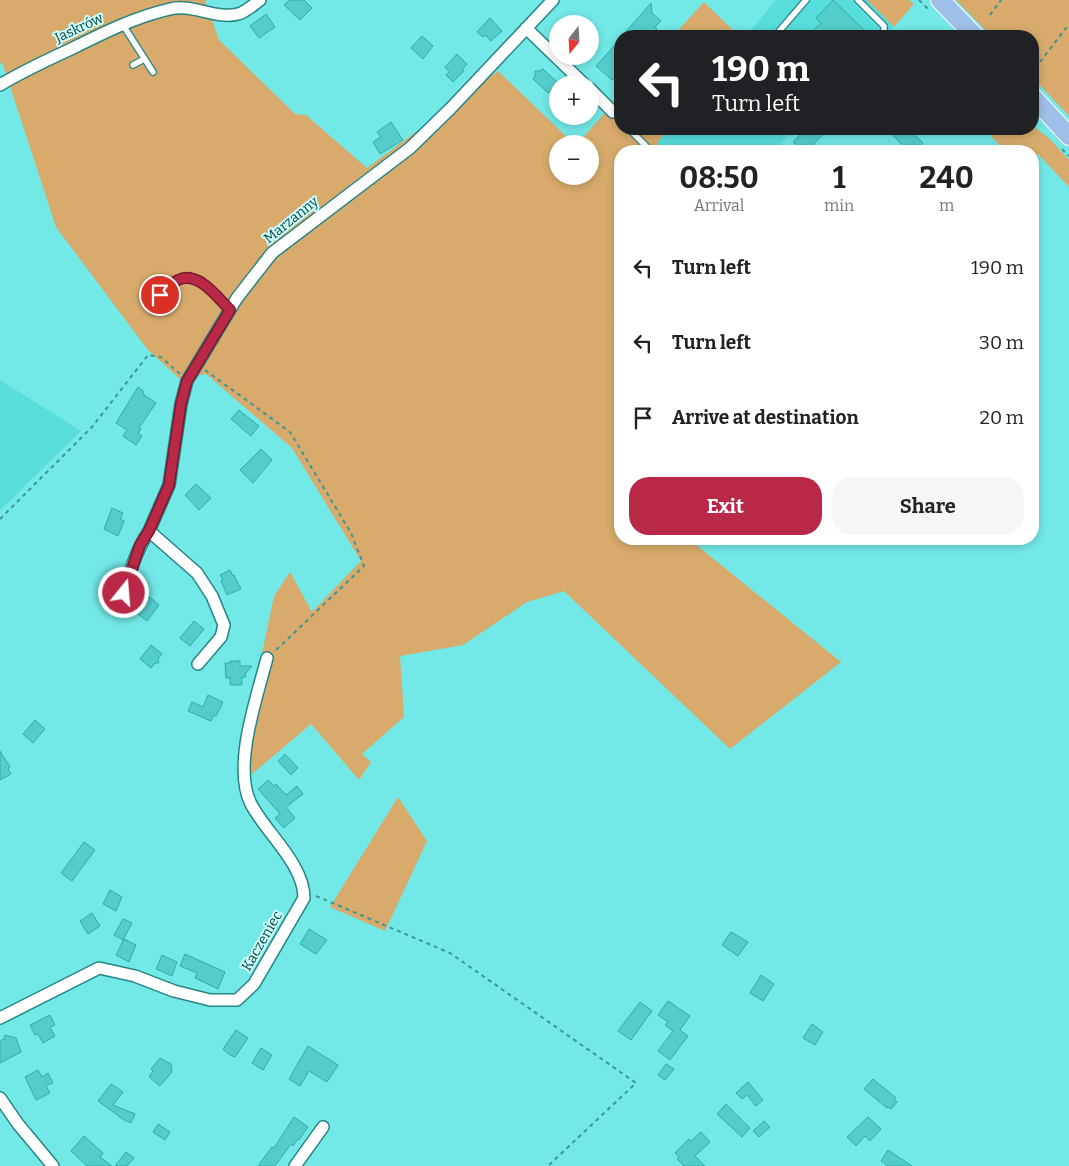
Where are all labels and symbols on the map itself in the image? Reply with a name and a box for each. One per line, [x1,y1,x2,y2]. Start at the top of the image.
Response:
street label: Jaskrów [51,9,107,47]
north arrow [549,15,599,65]
street label: Marzanny [260,193,322,247]
pin [139,274,181,316]
position arrow [97,566,149,618]
street label: Kaczeniec [238,908,286,974]

